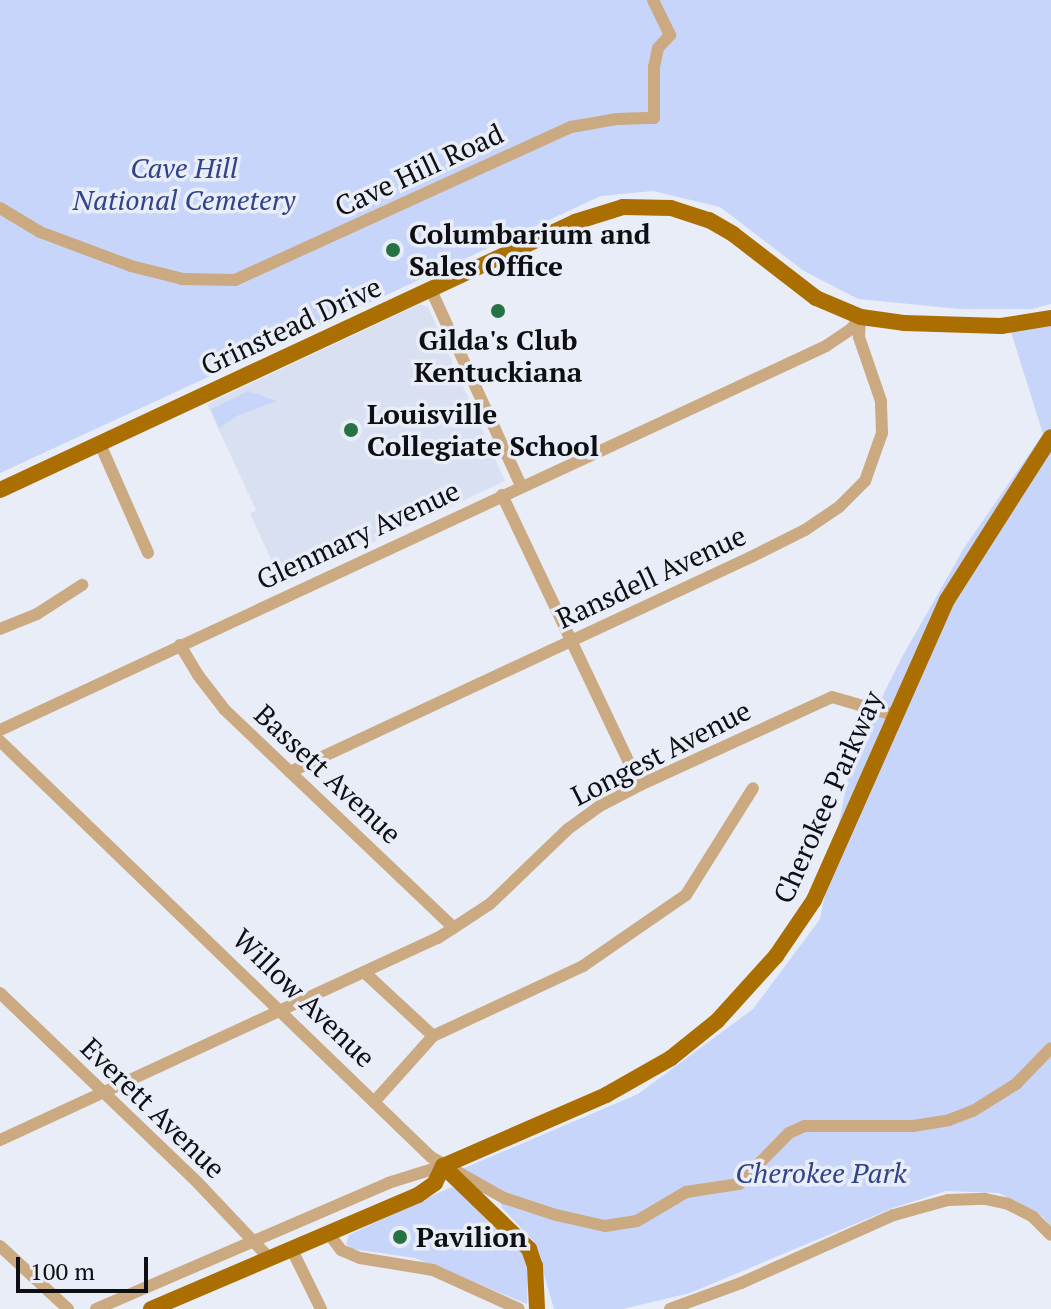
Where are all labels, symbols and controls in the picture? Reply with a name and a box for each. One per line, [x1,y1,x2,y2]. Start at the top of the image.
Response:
street label: Cave Hill Road [330,116,508,224]
park label: Cave Hill National Cemetery [73,151,295,217]
place label: Columbarium and Sales Office [409,217,651,283]
marker: Columbarium and Sales Office [384,241,402,259]
street label: Grinstead Drive [196,270,386,382]
marker: Gilda's Club Kentuckiana [489,302,507,320]
place label: Gilda's Club Kentuckiana [414,323,582,389]
place label: Louisville Collegiate School [367,397,599,463]
marker: Louisville Collegiate School [342,421,360,439]
street label: Glenmary Avenue [251,473,465,597]
street label: Ransdell Avenue [551,518,751,636]
street label: Cherokee Parkway [766,686,890,908]
street label: Longest Avenue [565,693,757,813]
street label: Bassett Avenue [247,697,409,851]
street label: Willow Avenue [226,922,382,1074]
street label: Everett Avenue [74,1031,232,1185]
park label: Cherokee Park [735,1156,907,1190]
place label: Pavilion [416,1220,527,1254]
marker: Pavilion [391,1228,409,1246]
scale bar [20,1241,152,1291]
text: 100 m [30,1255,95,1287]

